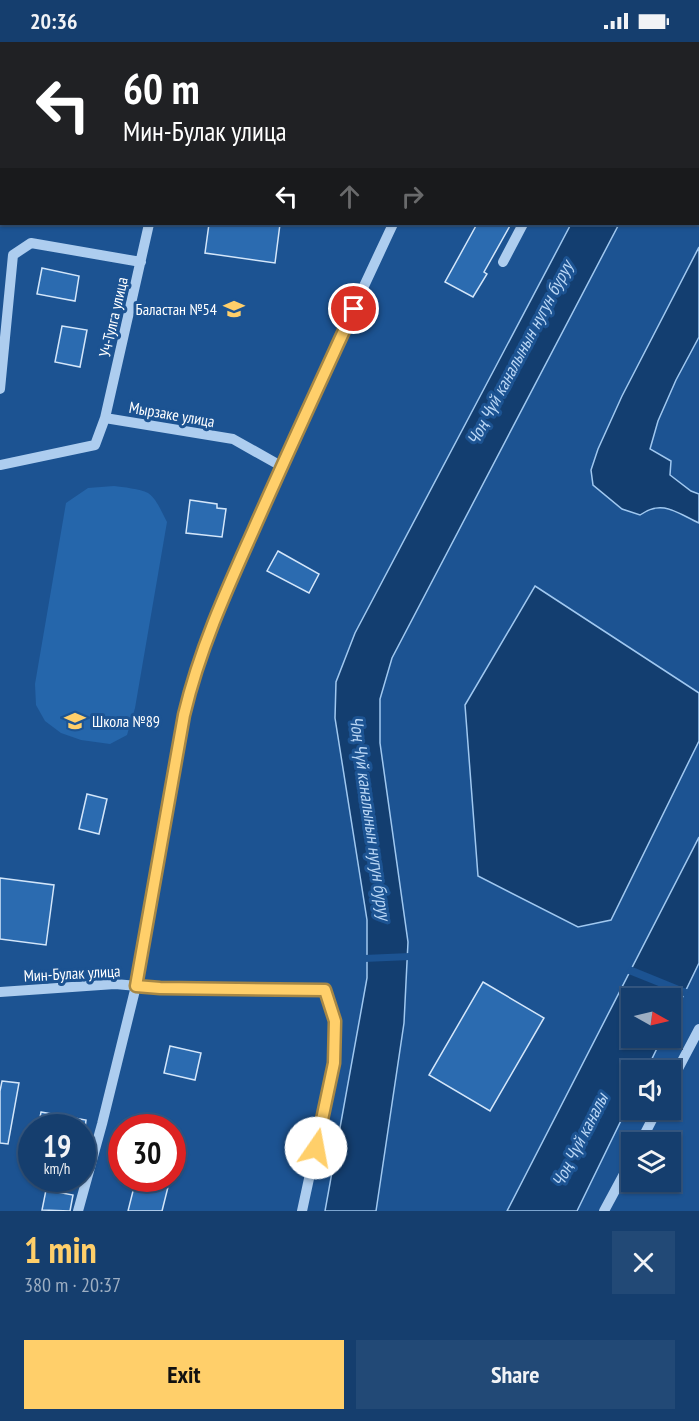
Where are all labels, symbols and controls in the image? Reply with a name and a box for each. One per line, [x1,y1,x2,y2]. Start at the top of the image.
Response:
text: 20:36 [30,7,78,35]
text: 60 m [123,61,200,116]
icon: left [24,66,102,144]
text: Мин-Булак улица [123,114,287,148]
icon: left [270,180,303,213]
icon: ahead [333,180,366,213]
icon: right [396,180,429,213]
water label: Чоң Чүй каналынын нугун буруу [461,255,579,449]
street label: Уч-Тулга улица [94,275,132,359]
pin [328,283,379,334]
icon: arrive [337,292,370,325]
school or university icon: Баластан №54 [222,297,246,321]
place label: Баластан №54 [136,299,217,319]
street label: Мырзаке улица [128,397,216,431]
school or university icon: Школа №89 [63,709,87,733]
place label: Школа №89 [92,711,160,731]
water label: Чоң Чүй каналынын нугун буруу [345,715,396,923]
street label: Мин-Булак улица [23,960,121,986]
north arrow [621,988,681,1048]
map controls [621,988,681,1192]
button: sound [621,1060,681,1120]
water label: Чоң Чүй каналы [546,1088,614,1190]
speed limit sign: 30 [108,1114,186,1192]
position arrow [284,1116,348,1180]
text: 19 [43,1126,71,1165]
button: layers [621,1132,681,1192]
text: km/h [44,1159,70,1178]
text: 1 min [24,1226,97,1273]
button: close [612,1231,675,1294]
text: 380 m · 20:37 [24,1272,121,1298]
button: Exit [24,1340,344,1409]
button: Share [356,1340,675,1409]

